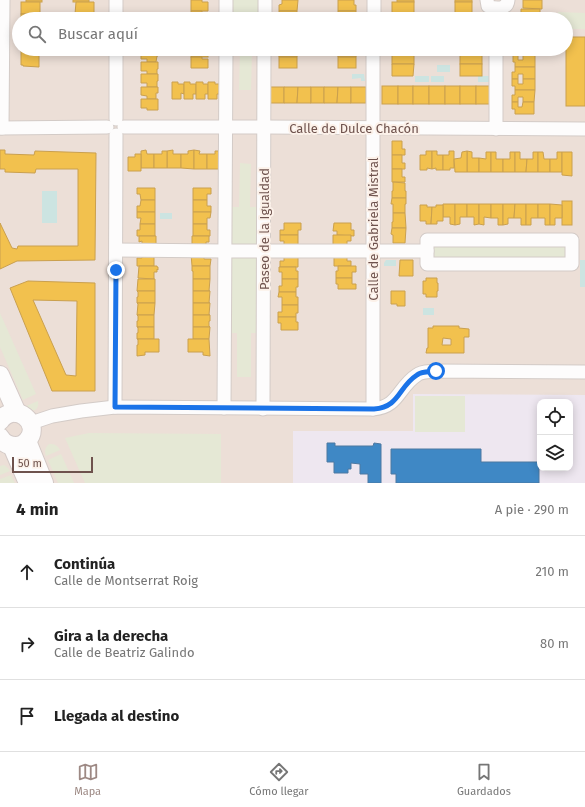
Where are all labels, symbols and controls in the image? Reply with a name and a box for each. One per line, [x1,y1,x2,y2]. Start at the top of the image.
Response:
search box [12,12,573,56]
icon: search [26,23,48,45]
text: Buscar aquí [58,25,138,43]
street label: Calle de Dulce Chacón [289,121,419,136]
street label: Calle de Gabriela Mistral [366,157,381,301]
street label: Paseo de la Igualdad [257,168,272,290]
route end [107,261,125,279]
route start [427,362,445,380]
map controls [537,399,573,471]
button: locate [537,399,573,435]
button: layers [537,435,573,471]
scale bar [12,455,93,474]
text: 50 m [18,457,42,470]
text: 4 min [16,499,59,520]
text: A pie · 290 m [495,502,569,517]
text: Continúa [54,555,115,573]
icon: ahead [16,561,38,583]
text: 210 m [535,564,569,579]
text: Calle de Montserrat Roig [54,573,198,588]
text: Gira a la derecha [54,627,168,645]
icon: right [16,633,38,655]
text: 80 m [540,636,569,651]
text: Calle de Beatriz Galindo [54,645,195,660]
icon: arrive [16,705,38,727]
text: Llegada al destino [54,707,179,725]
tab: Mapa [74,761,101,798]
tab: Cómo llegar [249,761,309,798]
tab: Guardados [457,761,511,798]

